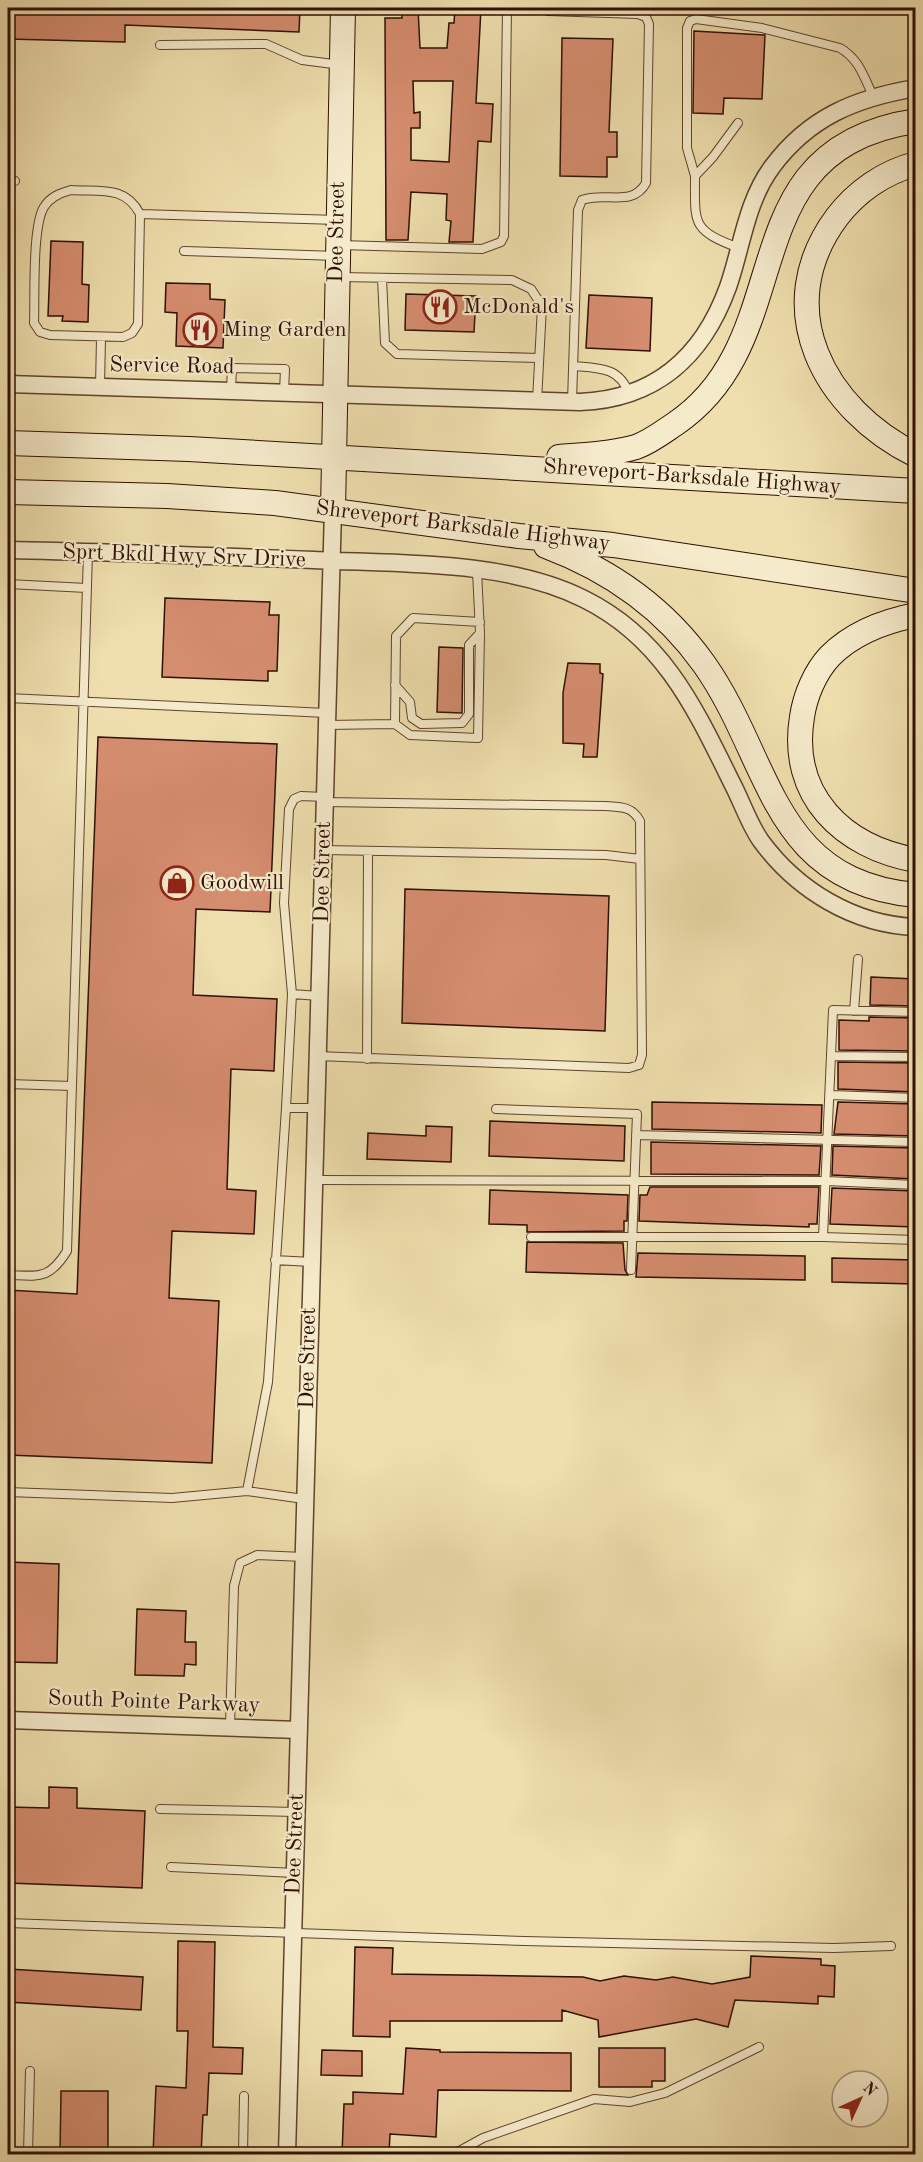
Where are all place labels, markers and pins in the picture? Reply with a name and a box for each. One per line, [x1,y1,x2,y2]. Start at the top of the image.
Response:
restaurant icon: McDonald's [422,289,458,325]
place label: McDonald's [463,296,574,318]
restaurant icon: Ming Garden [182,312,218,348]
place label: Ming Garden [223,319,347,341]
shop icon: Goodwill [159,865,195,901]
place label: Goodwill [200,872,284,894]

